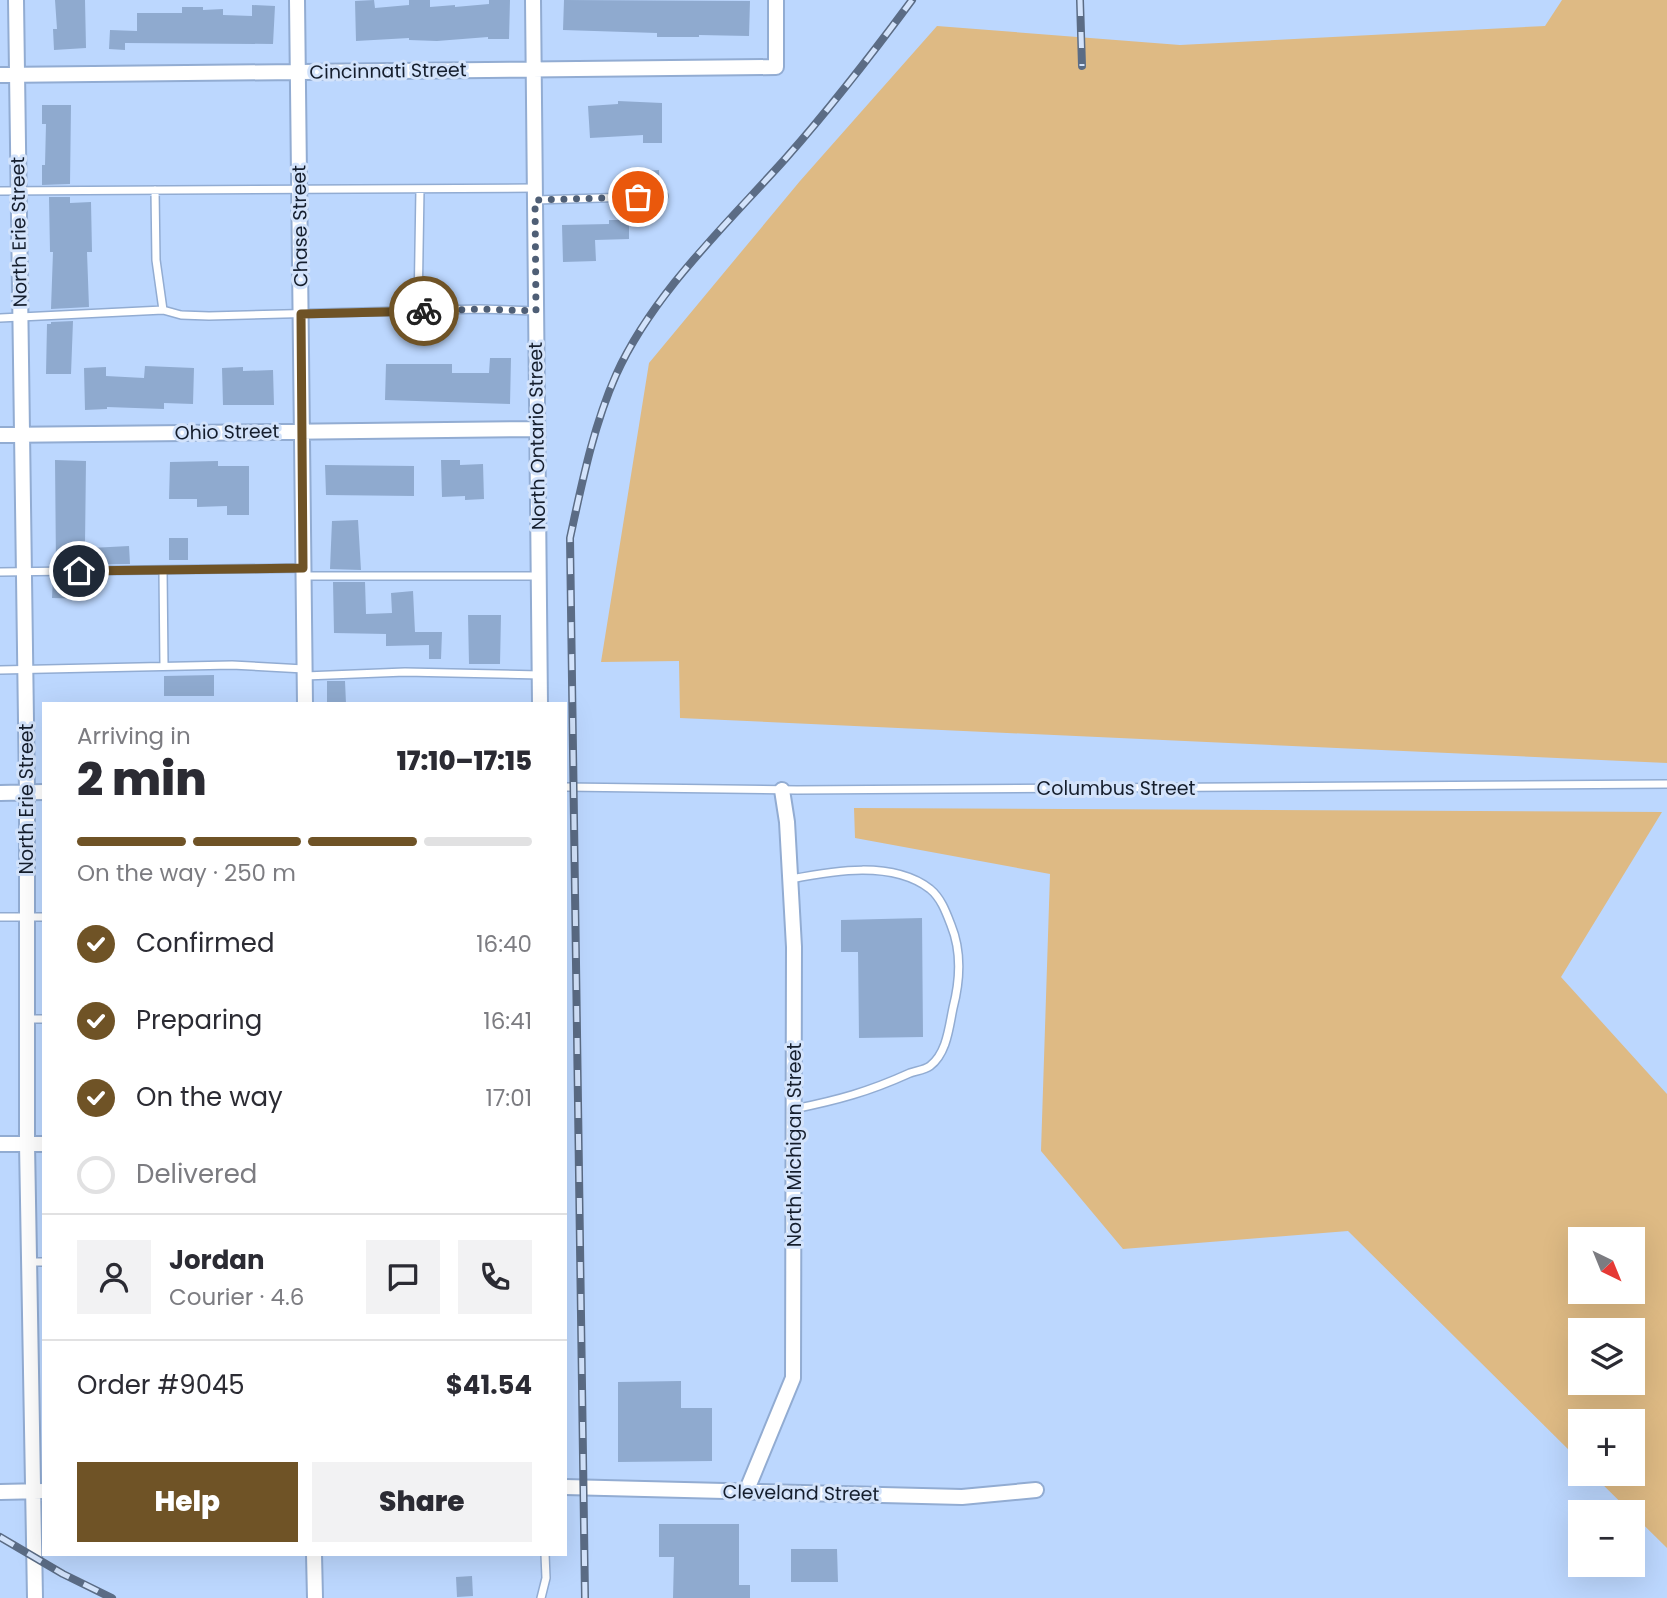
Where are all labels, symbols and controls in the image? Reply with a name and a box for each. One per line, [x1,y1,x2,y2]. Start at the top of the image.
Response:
street label: Cincinnati Street [309,56,467,86]
street label: North Erie Street [4,156,34,308]
street label: Chase Street [285,165,315,287]
pin [608,167,668,227]
icon: bag [619,178,657,216]
courier [389,276,459,346]
icon: bike [405,292,443,330]
street label: North Ontario Street [522,342,552,530]
street label: Ohio Street [174,418,280,446]
pin [49,541,109,601]
icon: home [60,552,98,590]
text: Arriving in [77,720,191,752]
street label: North Erie Street [13,724,40,874]
text: 17:10–17:15 [397,743,532,779]
text: 2 min [77,747,207,811]
street label: Columbus Street [1037,775,1196,802]
text: On the way · 250 m [77,857,296,889]
icon: check [77,925,115,963]
text: Confirmed [136,925,274,961]
text: 16:40 [476,928,532,960]
icon: check [77,1002,115,1040]
text: Preparing [136,1002,262,1038]
text: 16:41 [483,1005,532,1037]
street label: North Michigan Street [781,1043,808,1247]
icon: check [77,1079,115,1117]
text: On the way [136,1079,283,1115]
text: 17:01 [485,1082,532,1114]
text: Delivered [136,1156,257,1192]
north arrow [1568,1227,1645,1304]
map controls [1568,1227,1645,1577]
button: person [77,1240,151,1314]
button: chat [366,1240,440,1314]
button: phone [458,1240,532,1314]
text: Jordan [169,1242,265,1278]
text: Courier · 4.6 [169,1281,304,1313]
button: layers [1568,1318,1645,1395]
text: Order #9045 [77,1367,245,1403]
text: $41.54 [446,1367,532,1403]
button: + [1568,1409,1645,1486]
button: Help [77,1462,298,1542]
button: Share [312,1462,532,1542]
street label: Cleveland Street [722,1478,880,1508]
button: − [1568,1500,1645,1577]

